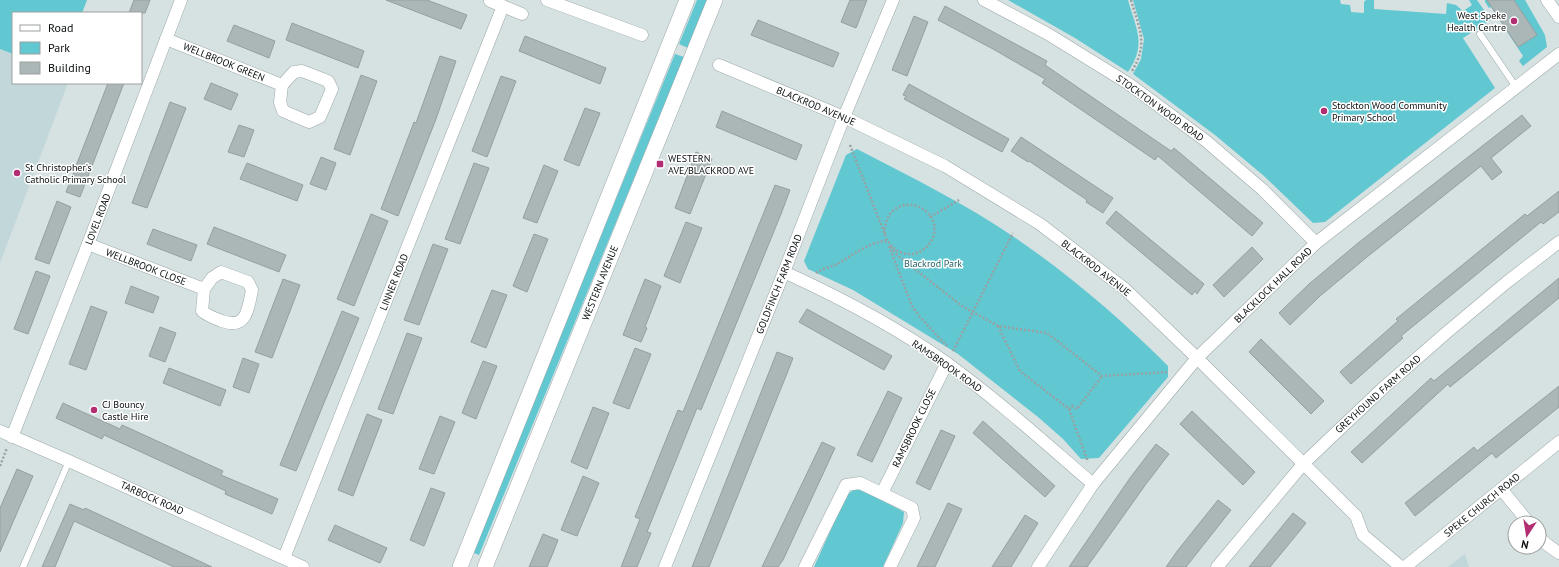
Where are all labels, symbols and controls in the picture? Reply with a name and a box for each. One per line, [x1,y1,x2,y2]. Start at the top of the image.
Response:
place label: West Speke Health Centre [1447,9,1506,34]
legend [12,12,142,84]
marker: West Speke Health Centre [1509,16,1519,26]
text: Road [48,20,73,35]
text: Park [48,40,70,55]
street label: WELLBROOK GREEN [181,40,267,84]
text: Building [48,60,91,75]
street label: STOCKTON WOOD ROAD [1114,72,1206,144]
street label: BLACKROD AVENUE [774,83,858,129]
place label: Stockton Wood Community Primary School [1332,99,1447,124]
marker: Stockton Wood Community Primary School [1319,106,1329,116]
place label: WESTERN AVE/BLACKROD AVE [668,152,754,177]
marker: WESTERN AVE/BLACKROD AVE [655,159,665,169]
place label: St Christopher's Catholic Primary School [25,161,126,186]
marker: St Christopher's Catholic Primary School [12,168,22,178]
street label: LOVEL ROAD [82,191,114,247]
street label: GOLDFINCH FARM ROAD [753,232,805,336]
street label: BLACKROD AVENUE [1059,237,1133,299]
street label: WESTERN AVENUE [579,243,621,323]
street label: BLACKLOCK HALL ROAD [1231,244,1315,326]
street label: WELLBROOK CLOSE [104,246,188,288]
street label: LINNER ROAD [377,252,411,312]
park label: Blackrod Park [904,257,962,270]
street label: RAMSBROOK ROAD [909,337,985,395]
street label: GREYHOUND FARM ROAD [1332,352,1424,436]
street label: RAMSBROOK CLOSE [889,387,939,469]
place label: CJ Bouncy Castle Hire [102,398,149,423]
marker: CJ Bouncy Castle Hire [89,405,99,415]
street label: SPEKE CHURCH ROAD [1441,470,1523,540]
street label: TARBOCK ROAD [118,478,186,518]
north arrow [1507,515,1547,555]
text: N [1520,537,1530,552]

